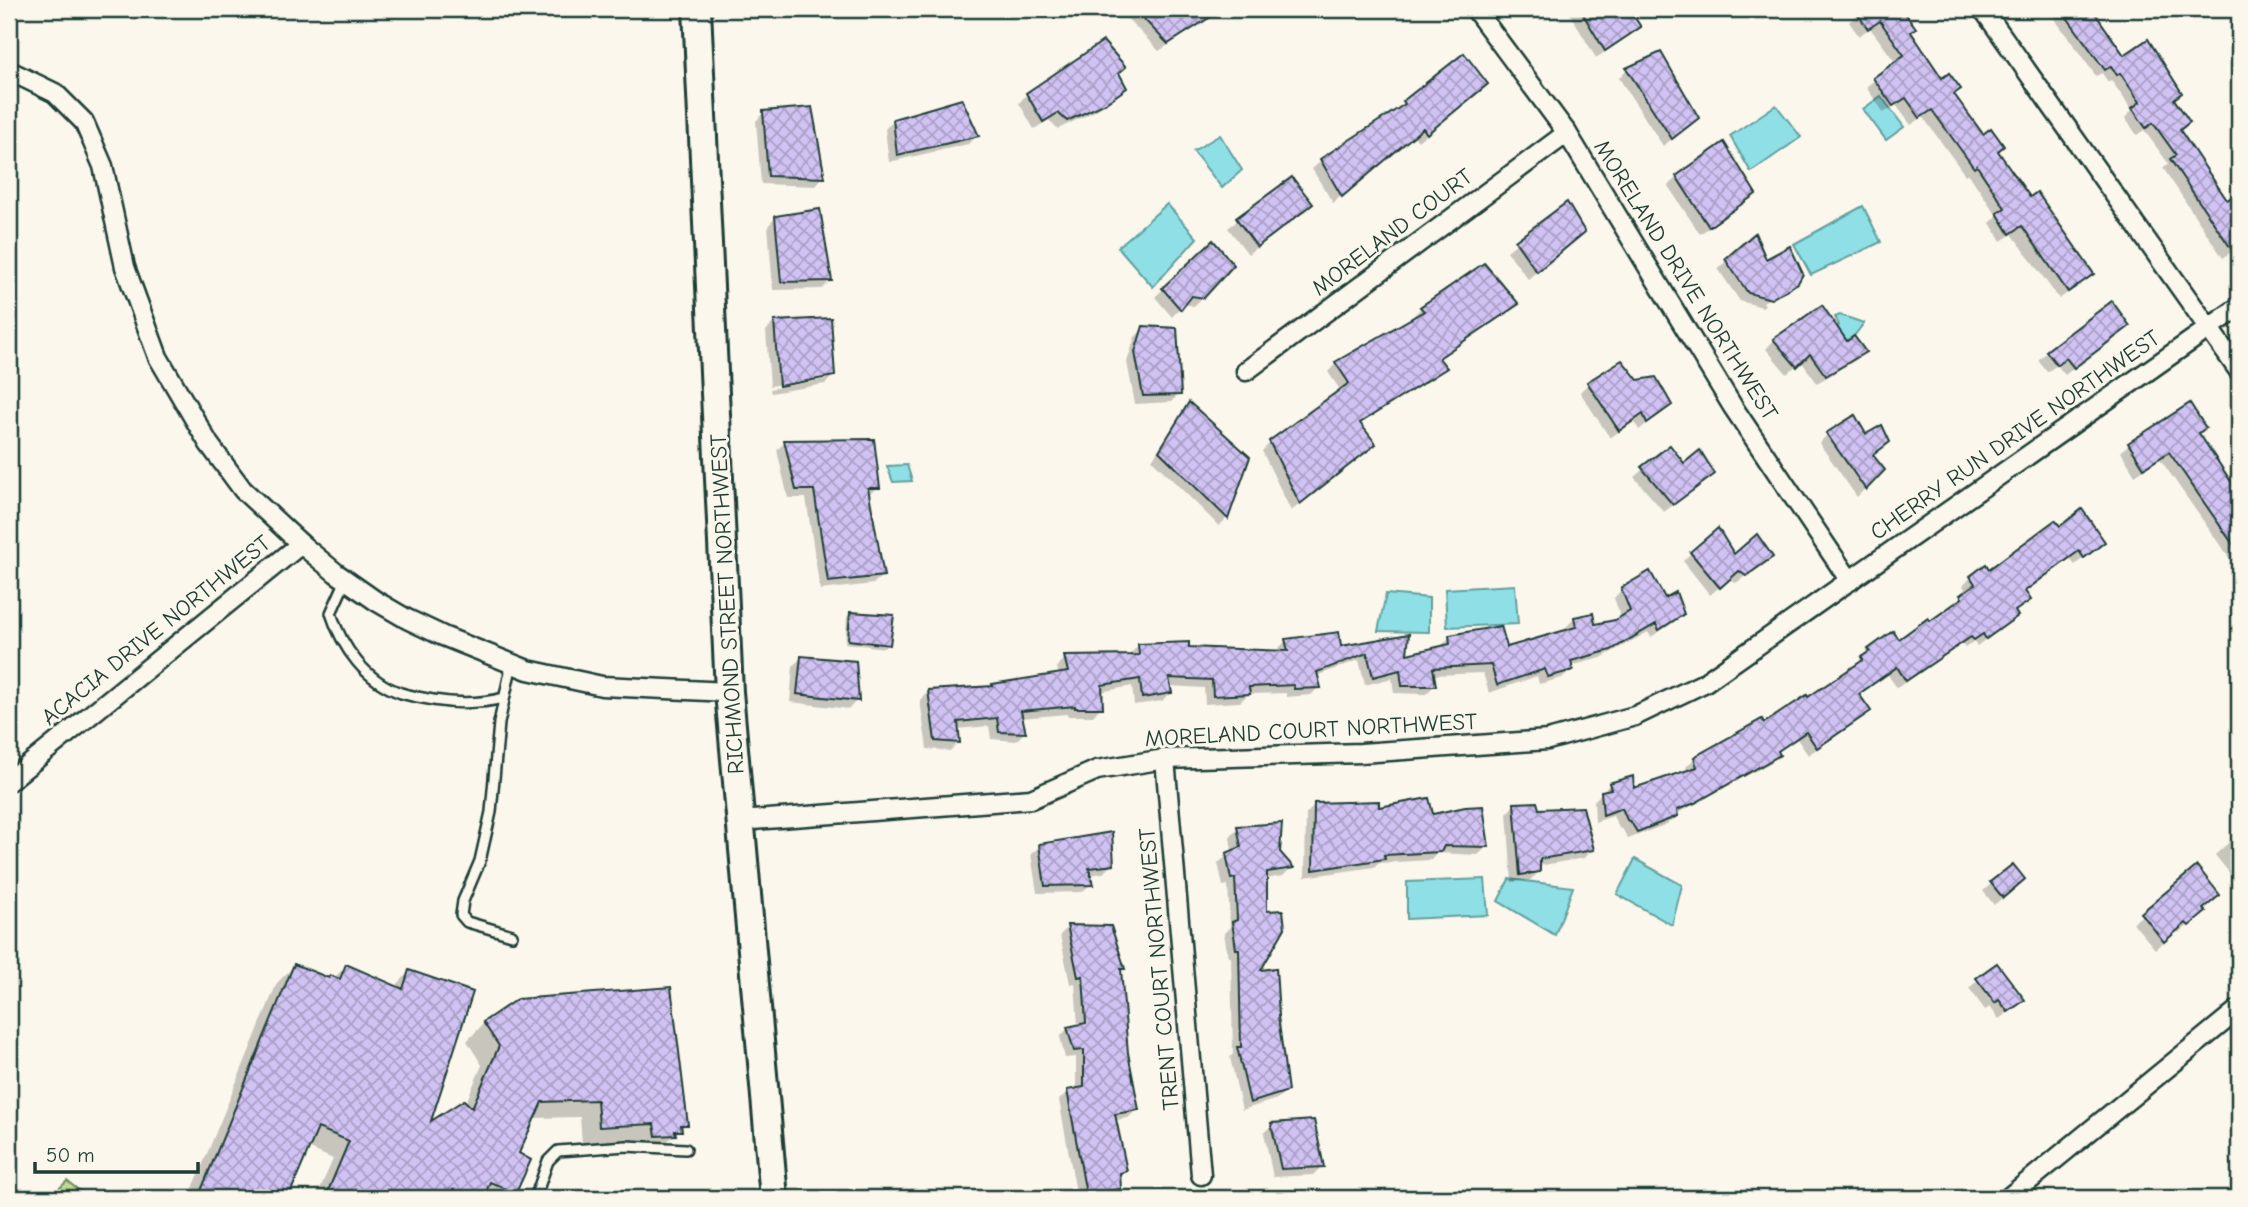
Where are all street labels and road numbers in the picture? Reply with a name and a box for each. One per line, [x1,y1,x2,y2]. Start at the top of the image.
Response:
street label: MORELAND DRIVE NORTHWEST [1588,135,1784,425]
street label: MORELAND COURT [1306,163,1478,301]
street label: CHERRY RUN DRIVE NORTHWEST [1865,324,2165,546]
street label: RICHMOND STREET NORTHWEST [705,433,749,775]
street label: ACACIA DRIVE NORTHWEST [36,529,276,731]
street label: MORELAND COURT NORTHWEST [1144,708,1478,752]
street label: TRENT COURT NORTHWEST [1133,827,1185,1111]

